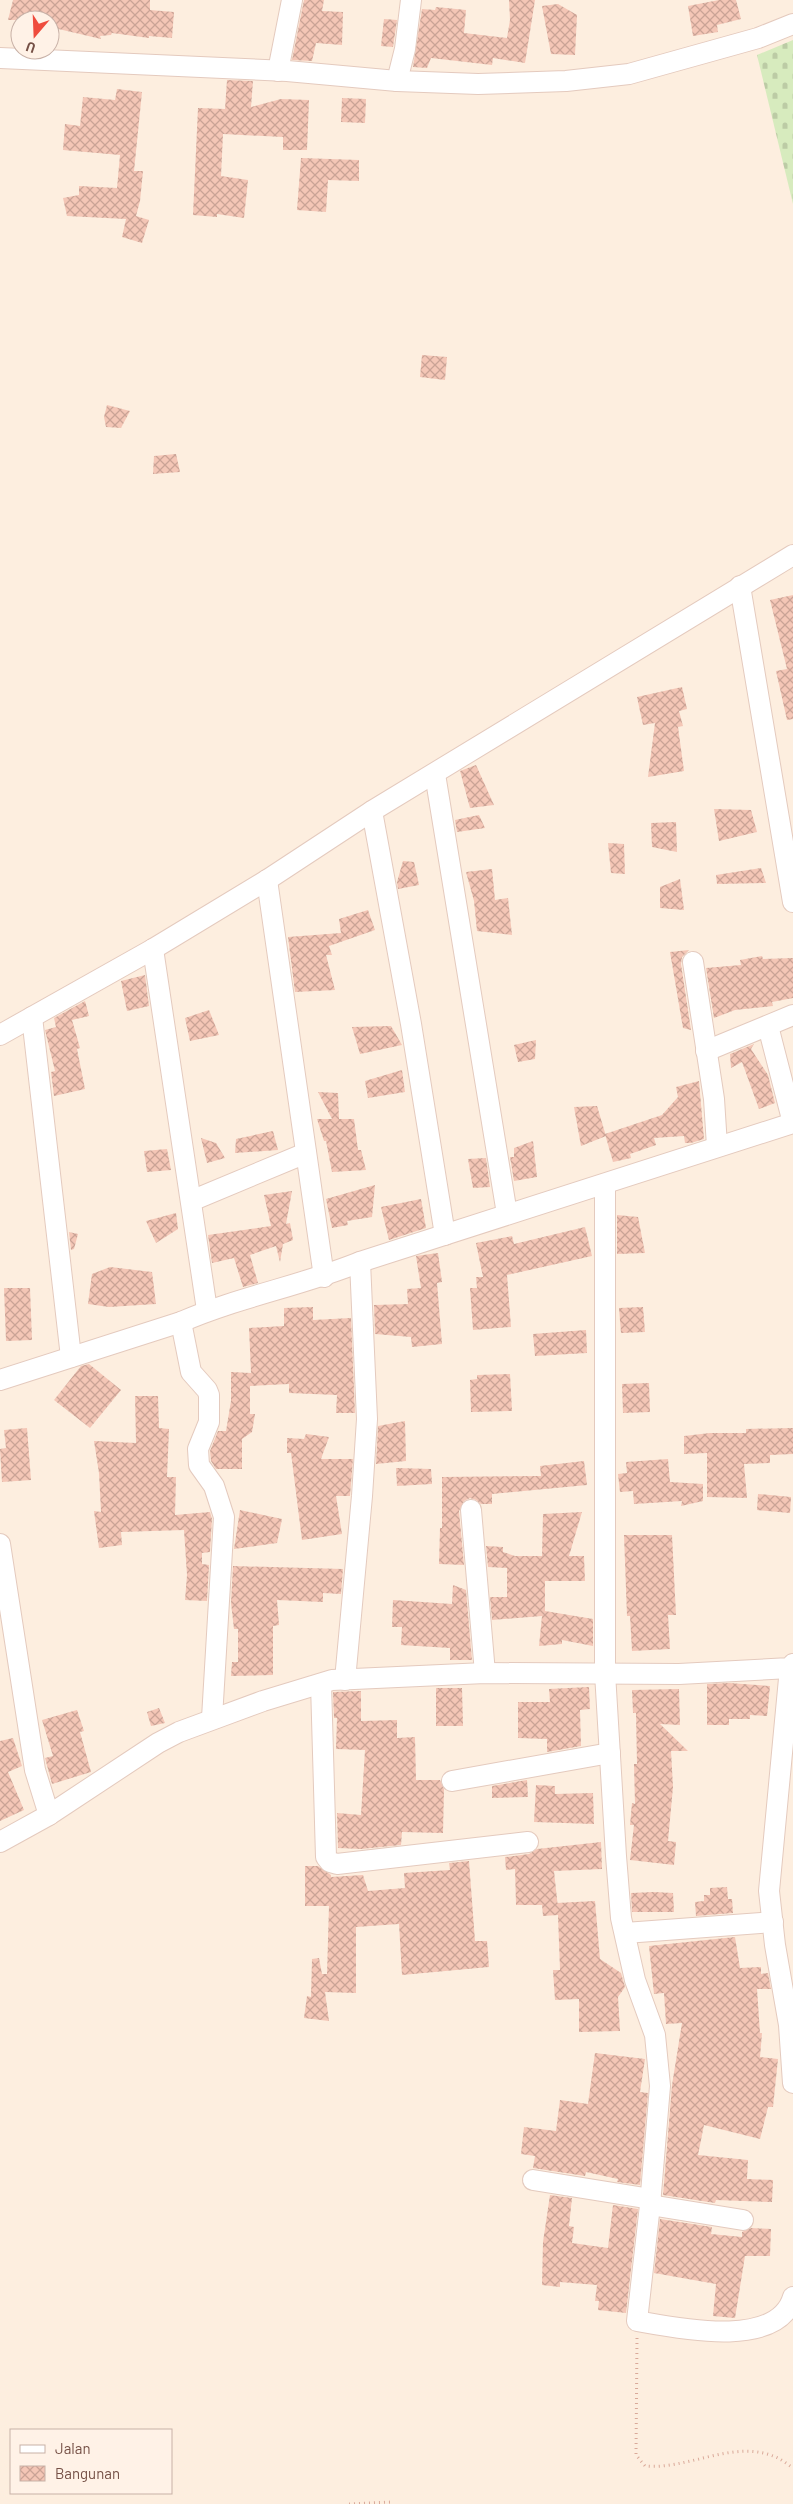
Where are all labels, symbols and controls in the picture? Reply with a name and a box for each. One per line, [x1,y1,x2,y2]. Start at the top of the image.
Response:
north arrow [10,10,60,60]
text: U [23,38,38,57]
legend [10,2429,172,2494]
text: Jalan [55,2439,91,2457]
text: Bangunan [55,2464,120,2482]

